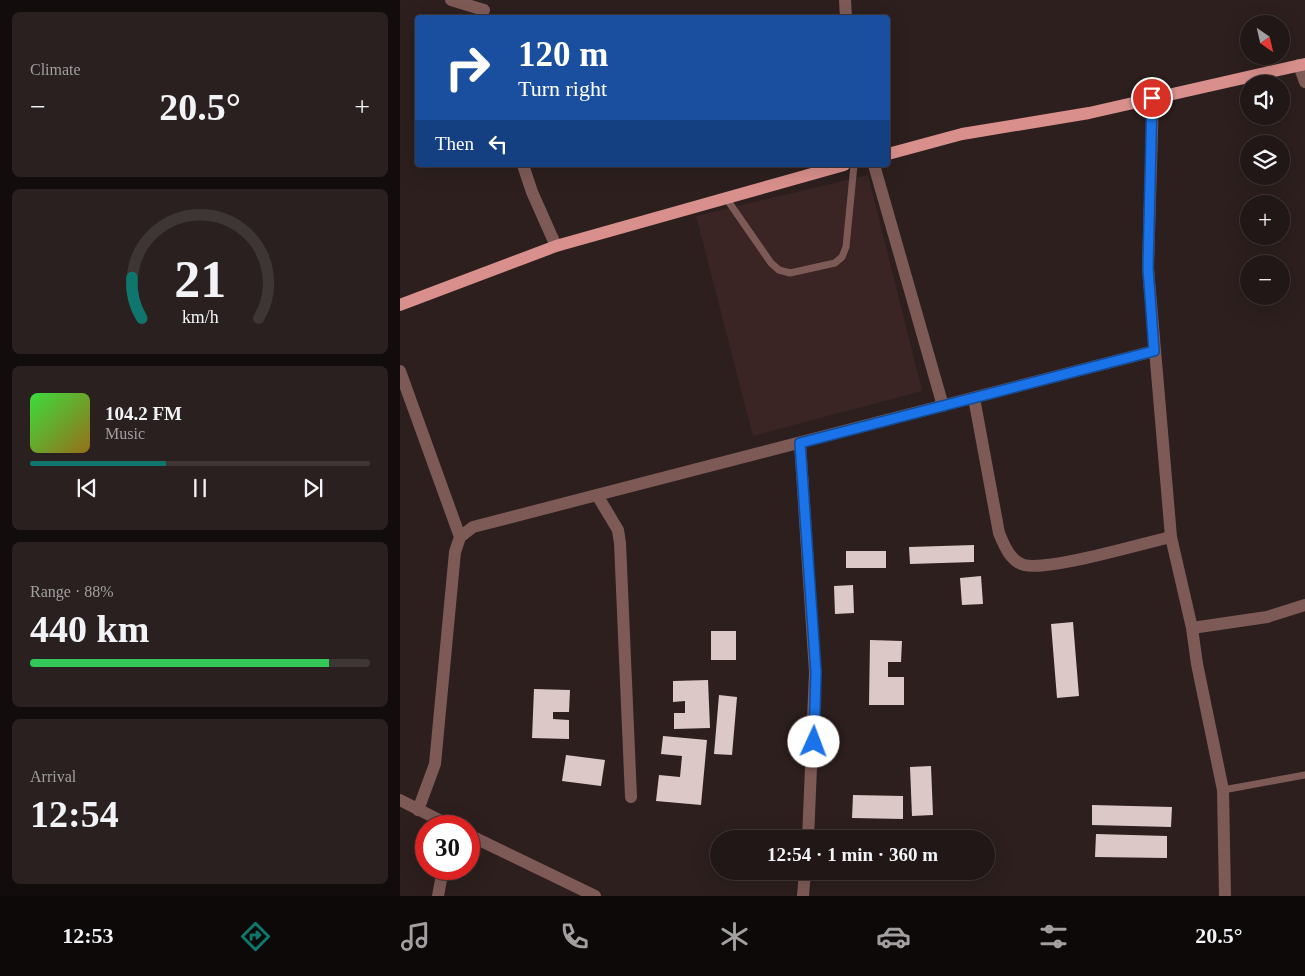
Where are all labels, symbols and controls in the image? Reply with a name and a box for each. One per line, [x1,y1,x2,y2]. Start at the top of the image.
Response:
north arrow [1240,15,1290,65]
map controls [1240,15,1290,305]
icon: right [435,35,500,100]
text: 120 m [518,35,608,74]
text: Climate [30,61,81,78]
button: sound [1240,75,1290,125]
text: Turn right [518,76,607,101]
pin [1131,77,1173,119]
icon: arrive [1138,84,1166,112]
text: 20.5° [159,86,241,128]
text: − [30,91,46,122]
text: + [354,91,370,122]
icon: left [484,130,512,158]
text: Then [435,133,474,154]
button: layers [1240,135,1290,185]
button: + [1240,195,1290,245]
text: 21 [174,251,226,308]
button: − [1240,255,1290,305]
text: km/h [182,307,218,327]
text: 104.2 FM [105,403,182,424]
text: Music [105,425,145,442]
icon: previous [73,474,101,502]
icon: pause [186,474,214,502]
icon: next [299,474,327,502]
text: Range · 88% [30,583,114,600]
text: 440 km [30,608,149,650]
position arrow [787,715,839,767]
text: Arrival [30,768,76,785]
text: 12:54 [30,793,119,835]
speed limit sign: 30 [415,815,480,880]
text: 12:54 · 1 min · 360 m [767,844,938,865]
icon: directions [238,919,273,954]
icon: music [398,919,433,954]
icon: phone [557,919,592,954]
icon: climate [717,919,752,954]
icon: car [876,919,911,954]
icon: filters [1036,919,1071,954]
text: 12:53 [62,923,114,948]
text: 20.5° [1195,923,1243,948]

